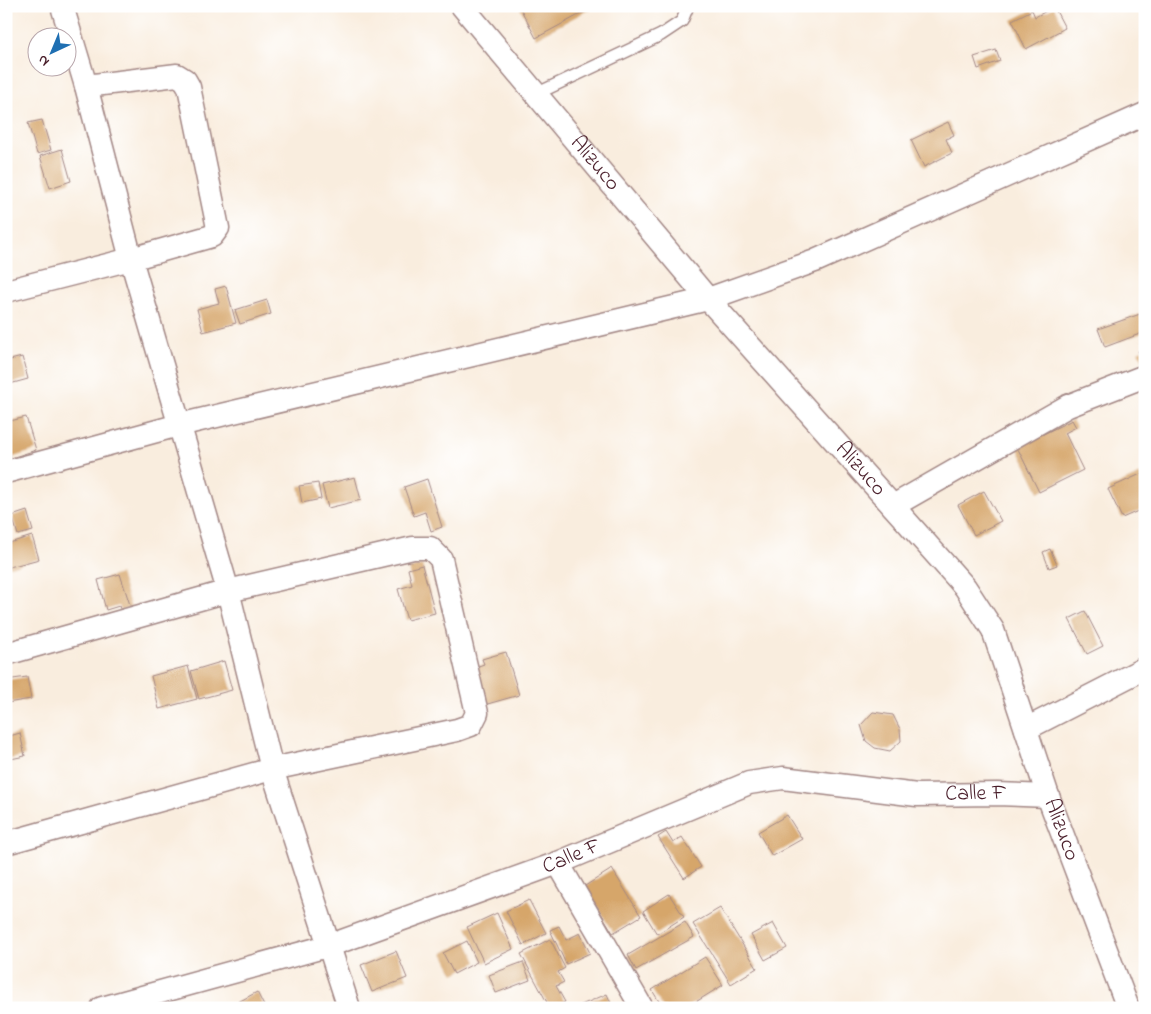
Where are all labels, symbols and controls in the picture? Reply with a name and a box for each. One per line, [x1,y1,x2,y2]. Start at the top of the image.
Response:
north arrow [28,28,78,78]
text: N [33,49,55,71]
street label: Alizuco [562,129,627,199]
street label: Alizuco [827,435,893,504]
street label: Calle F [945,778,1007,811]
street label: Alizuco [1034,794,1087,866]
street label: Calle F [538,831,606,883]

